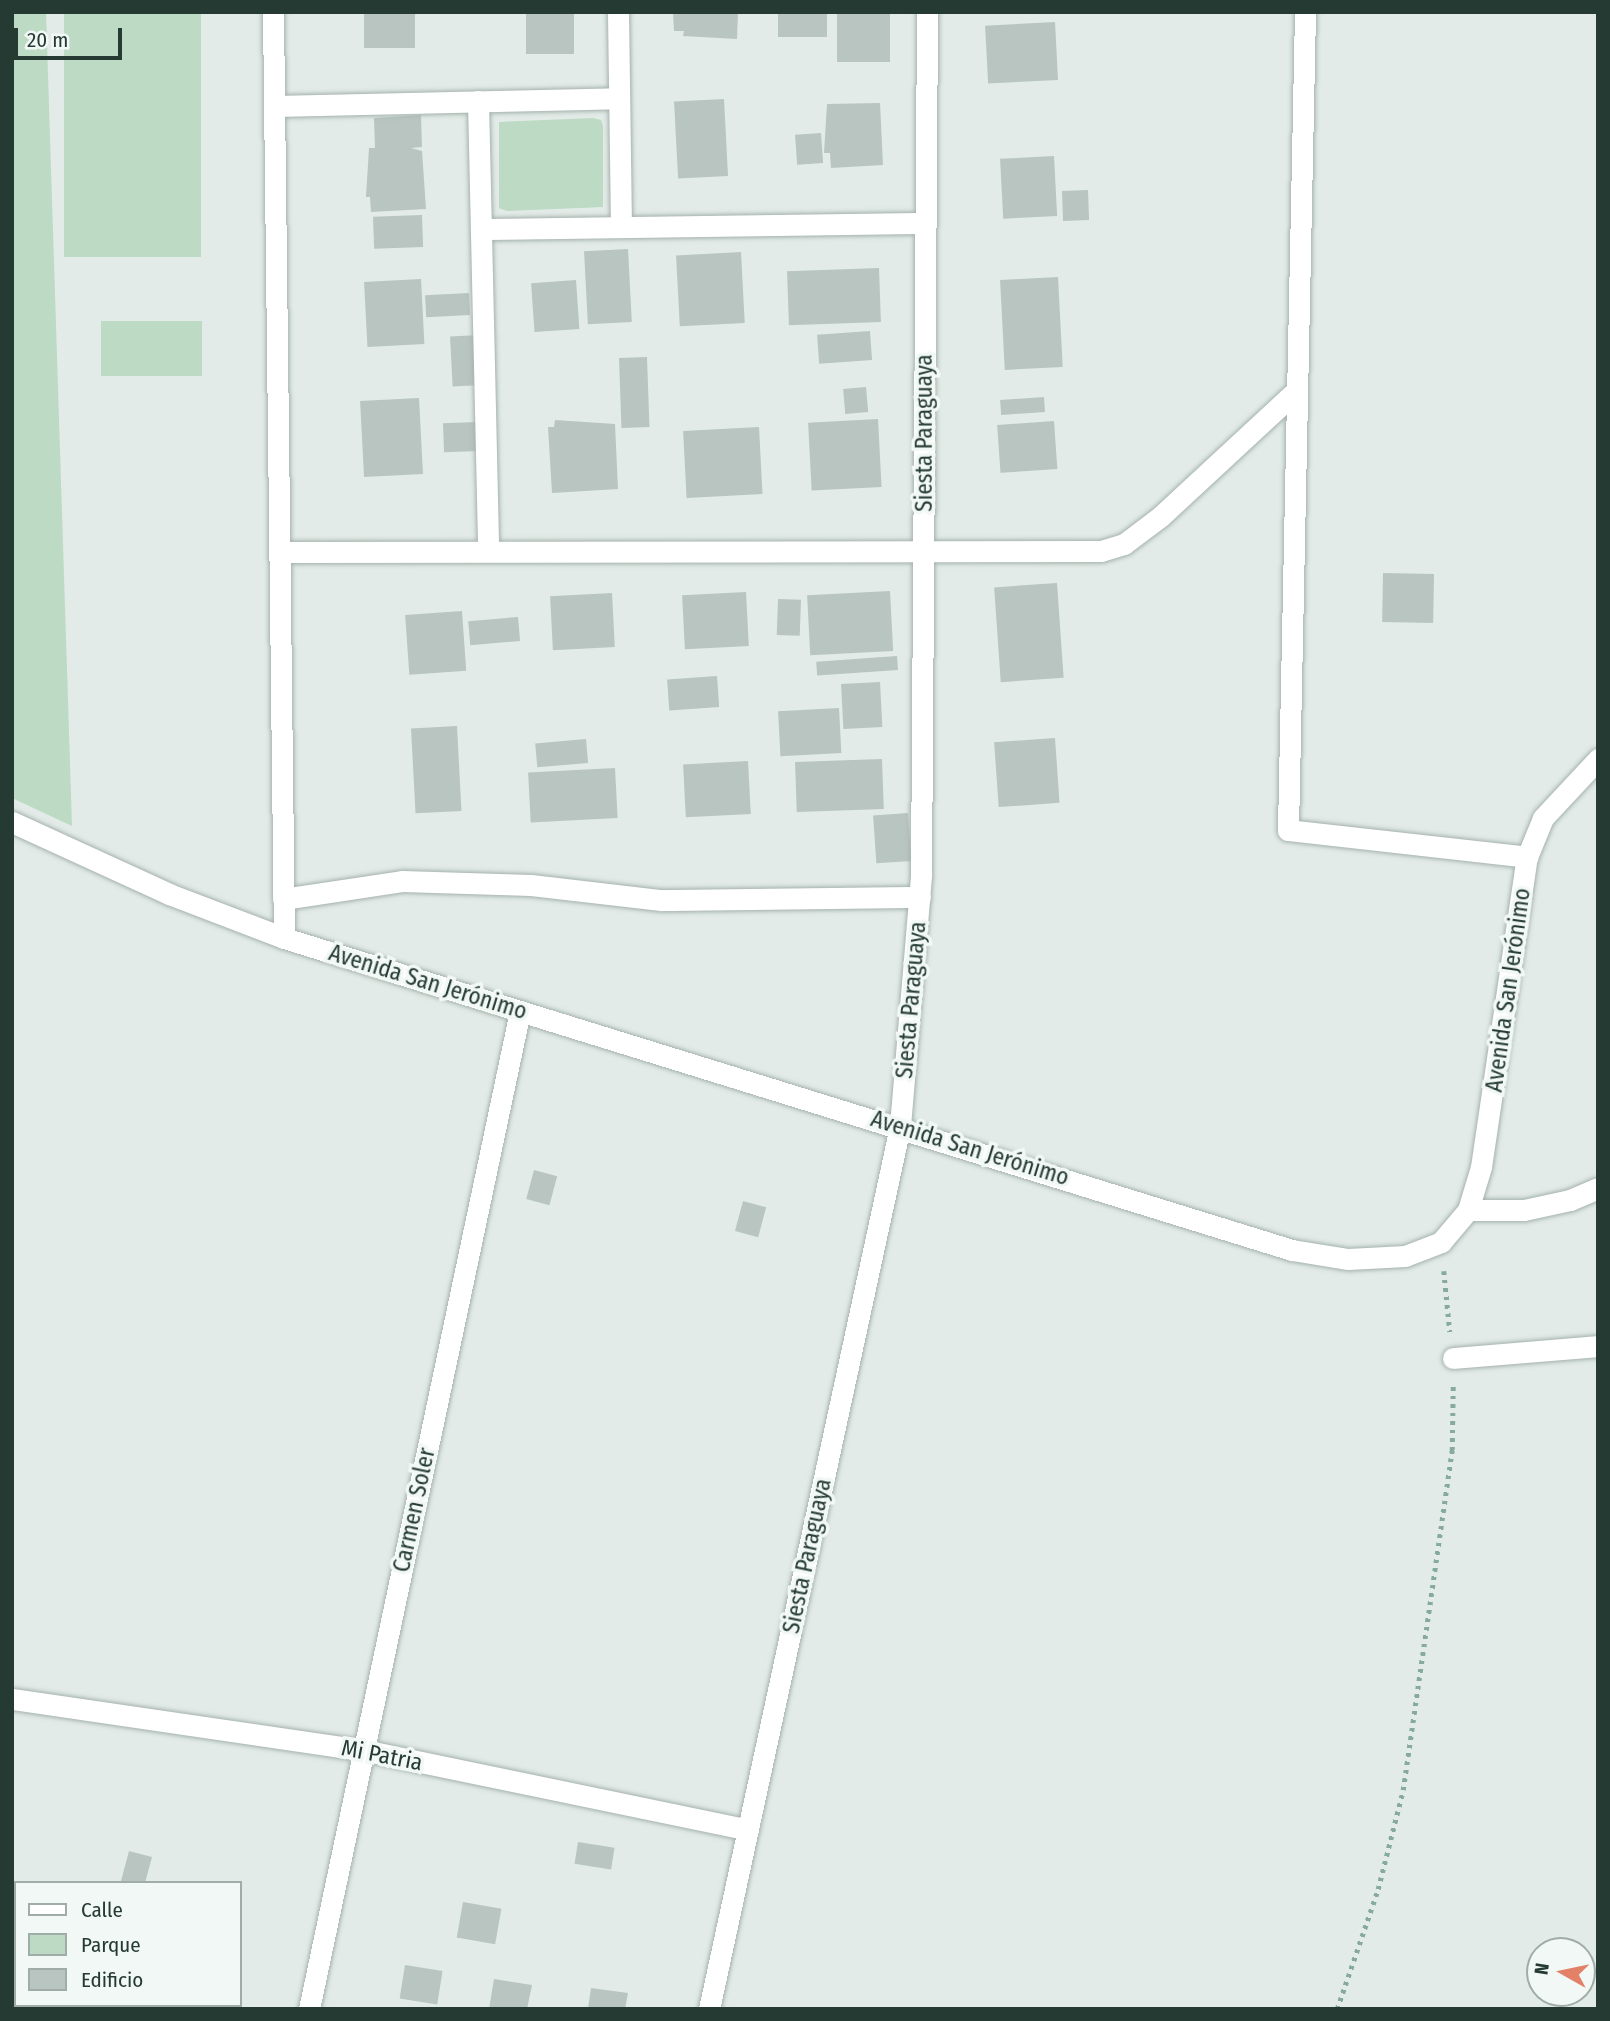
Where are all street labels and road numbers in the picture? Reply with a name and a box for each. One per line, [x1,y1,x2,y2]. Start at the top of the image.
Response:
street label: Siesta Paraguaya [910,354,938,512]
street label: Avenida San Jerónimo [1480,886,1536,1094]
street label: Siesta Paraguaya [890,920,932,1080]
street label: Avenida San Jerónimo [326,939,530,1025]
street label: Avenida San Jerónimo [868,1105,1072,1191]
street label: Carmen Soler [387,1445,441,1575]
street label: Siesta Paraguaya [777,1476,837,1636]
street label: Mi Patria [339,1734,425,1776]

